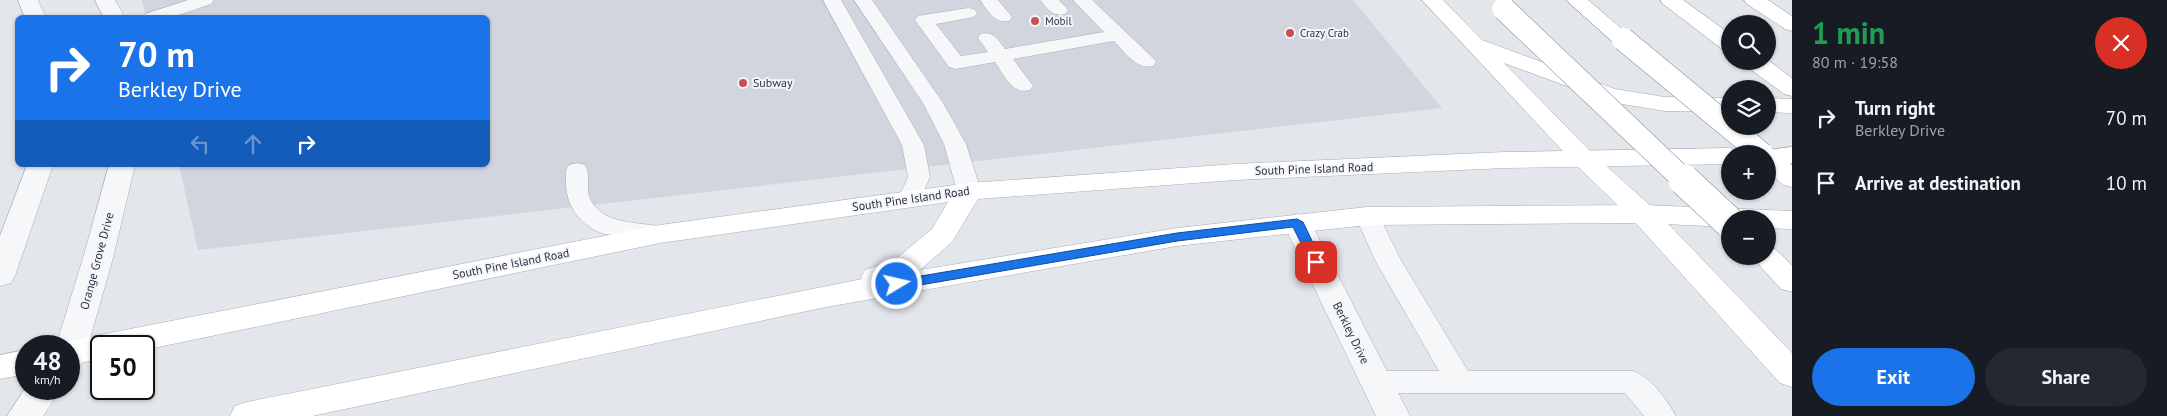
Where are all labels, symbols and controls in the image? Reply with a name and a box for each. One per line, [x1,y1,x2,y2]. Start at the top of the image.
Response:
text: 1 min [1812,13,1885,52]
place label: Mobil [1045,14,1072,28]
marker: Mobil [1029,15,1041,27]
map controls [1721,15,1776,265]
button: search [1721,15,1776,70]
button: close [2095,17,2147,69]
place label: Crazy Crab [1300,26,1349,40]
marker: Crazy Crab [1284,27,1296,39]
text: 70 m [118,31,195,77]
icon: right [35,35,100,100]
text: 80 m · 19:58 [1812,52,1898,72]
text: Berkley Drive [118,75,242,103]
place label: Subway [753,75,793,90]
marker: Subway [737,77,749,89]
button: layers [1721,80,1776,135]
text: Turn right [1855,96,1935,120]
icon: right [1812,104,1840,132]
text: 70 m [2106,106,2147,130]
text: Berkley Drive [1855,120,1945,140]
icon: left [186,130,214,158]
icon: ahead [239,130,267,158]
icon: right [292,130,320,158]
button: + [1721,145,1776,200]
street label: South Pine Island Road [1254,159,1373,178]
icon: arrive [1812,169,1840,197]
text: Arrive at destination [1855,171,2021,195]
text: 10 m [2106,171,2147,195]
street label: South Pine Island Road [851,183,971,214]
button: − [1721,210,1776,265]
street label: Orange Grove Drive [76,211,117,311]
pin [1295,241,1337,283]
street label: South Pine Island Road [451,245,571,282]
icon: arrive [1302,248,1330,276]
position arrow [870,257,922,309]
street label: Berkley Drive [1330,299,1373,366]
speed limit sign: 50 [90,335,155,400]
text: 48 [33,345,62,377]
button: Exit [1812,348,1975,406]
button: Share [1985,348,2147,406]
text: km/h [34,372,61,387]

